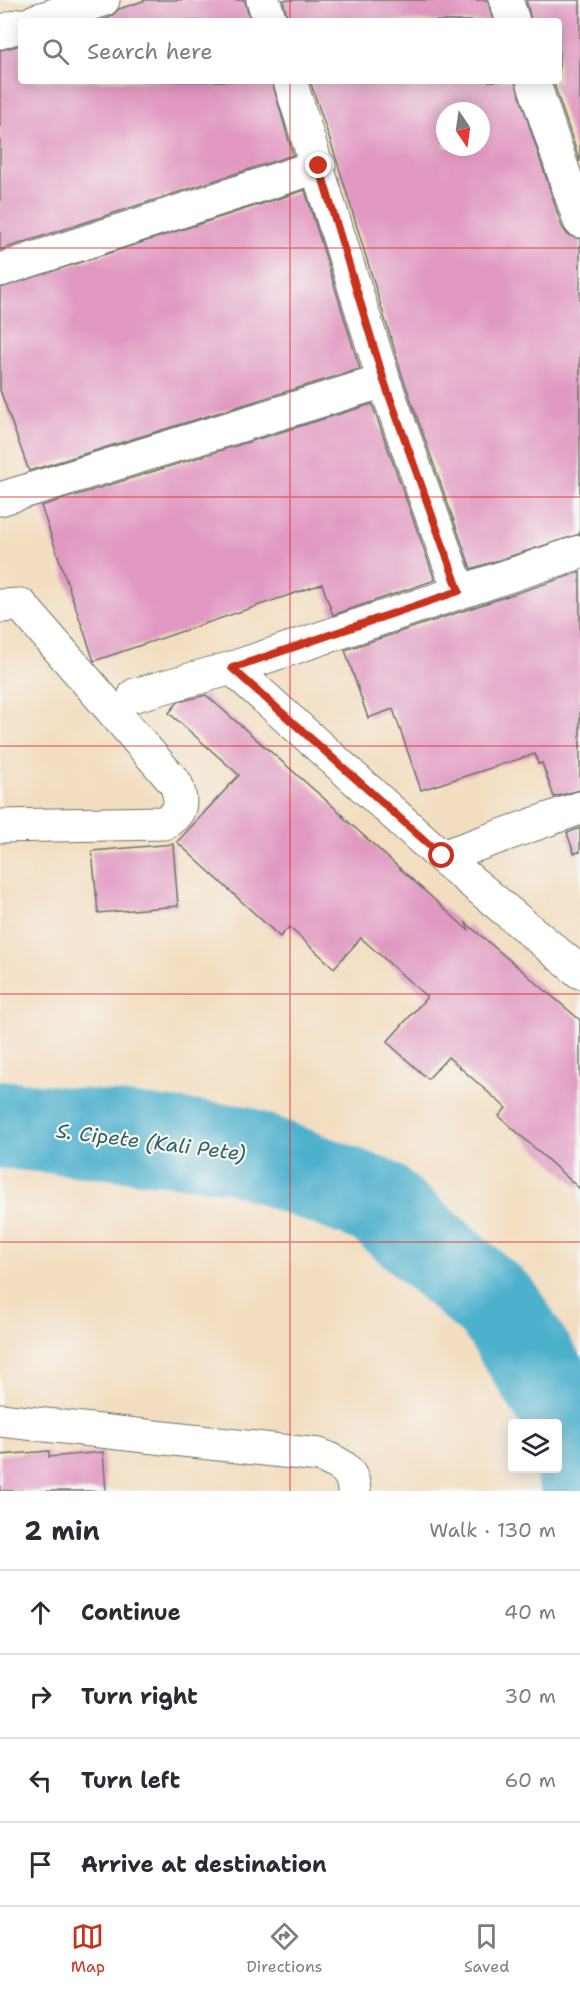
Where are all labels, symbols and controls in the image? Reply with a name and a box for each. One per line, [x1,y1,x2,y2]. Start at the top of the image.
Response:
search box [18,18,562,84]
icon: search [39,35,72,68]
text: Search here [87,37,213,66]
north arrow [436,102,490,156]
route end [305,152,331,178]
route start [428,842,454,868]
water label: S. Cipete (Kali Pete) [55,1117,247,1167]
map controls [508,1419,562,1473]
button: layers [508,1419,562,1473]
text: 2 min [24,1513,100,1548]
text: Walk · 130 m [429,1517,556,1543]
icon: ahead [24,1596,57,1629]
text: Continue [81,1598,181,1627]
text: 40 m [504,1599,556,1625]
icon: right [24,1680,57,1713]
text: Turn right [81,1682,198,1711]
text: 30 m [504,1683,556,1709]
icon: left [24,1764,57,1797]
text: Turn left [81,1766,180,1795]
text: 60 m [504,1767,556,1793]
icon: arrive [24,1848,57,1881]
text: Arrive at destination [81,1850,327,1879]
tab: Map [71,1920,105,1977]
tab: Directions [246,1920,323,1977]
tab: Saved [464,1920,509,1977]

